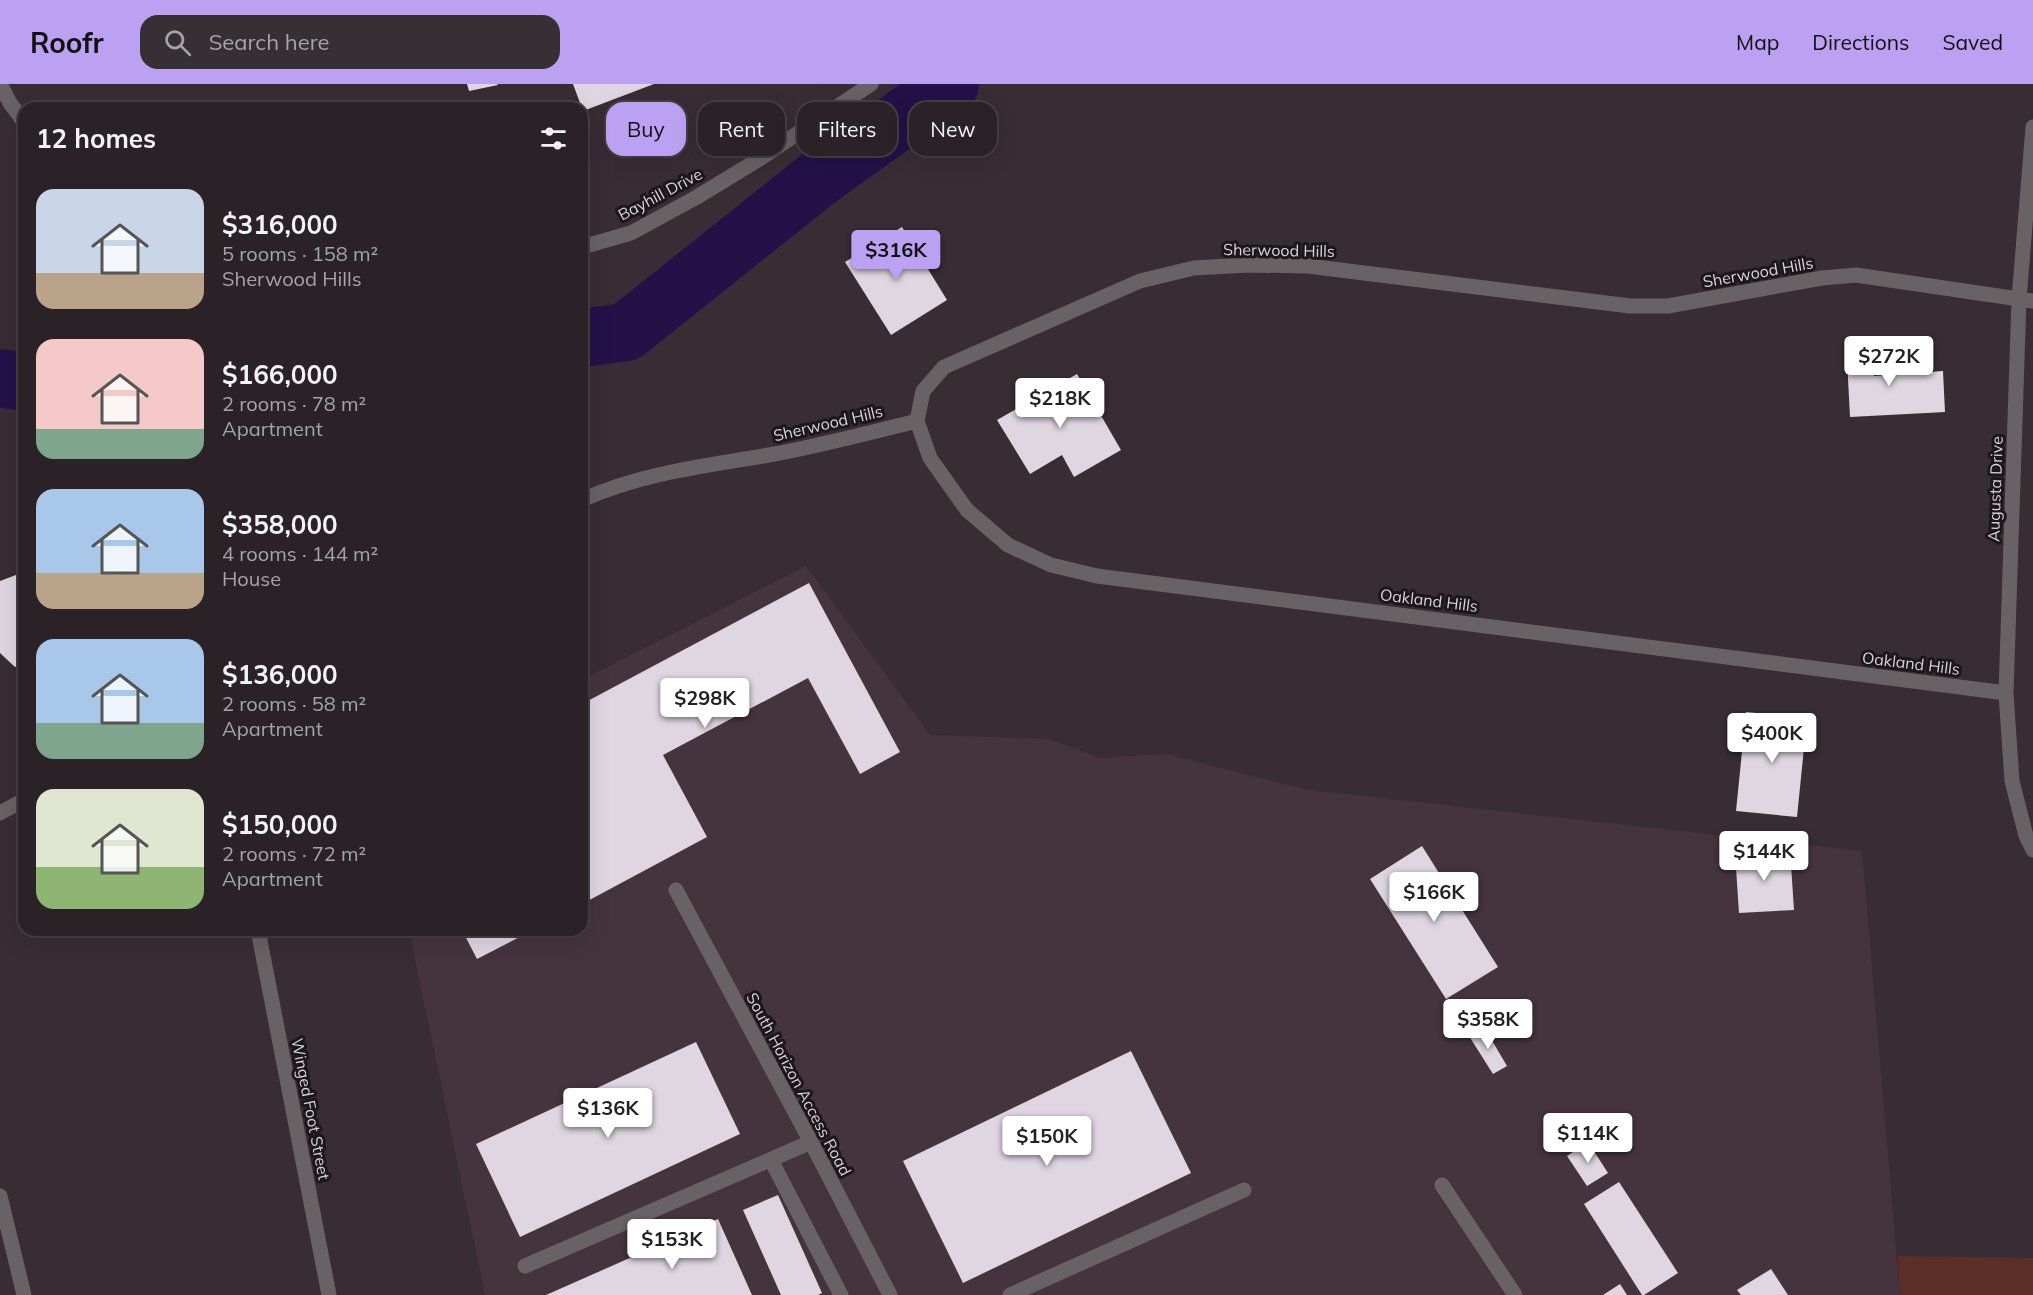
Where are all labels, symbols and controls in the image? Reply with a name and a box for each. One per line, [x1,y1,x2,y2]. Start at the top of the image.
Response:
search box [140,15,560,69]
text: Roofr [30,25,104,60]
icon: search [161,26,194,59]
text: Search here [209,28,330,56]
text: Map [1736,29,1779,55]
text: Directions [1812,29,1909,55]
text: Saved [1942,29,2003,55]
chip: Buy [606,102,686,156]
chip: Rent [698,102,785,156]
chip: Filters [797,102,897,156]
chip: New [909,102,997,156]
text: 12 homes [36,122,156,155]
icon: filters [537,122,570,155]
street label: Bayhill Drive [614,163,706,225]
text: $316,000 [222,208,338,241]
icon: home [84,213,156,285]
pin: $316K [854,230,938,281]
text: $316K [865,237,927,262]
street label: Sherwood Hills [1223,239,1335,261]
text: 5 rooms · 158 m² [222,241,378,266]
street label: Sherwood Hills [1701,252,1815,292]
text: Sherwood Hills [222,266,362,291]
pin: $272K [1847,336,1931,387]
text: $272K [1858,343,1920,368]
text: $166,000 [222,358,338,391]
icon: home [84,363,156,435]
pin: $218K [1018,378,1102,429]
text: $218K [1029,385,1091,410]
text: 2 rooms · 78 m² [222,391,366,416]
street label: Sherwood Hills [771,401,885,445]
text: Apartment [222,416,323,441]
street label: Augusta Drive [1983,436,2007,542]
text: $358,000 [222,508,338,541]
icon: home [84,513,156,585]
text: 4 rooms · 144 m² [222,541,378,566]
text: House [222,566,281,591]
street label: Oakland Hills [1379,584,1479,616]
street label: Oakland Hills [1861,647,1961,679]
text: $136,000 [222,658,338,691]
icon: home [84,663,156,735]
pin: $298K [663,678,747,729]
text: $298K [674,685,736,710]
text: 2 rooms · 58 m² [222,691,366,716]
pin: $400K [1730,713,1814,764]
text: Apartment [222,716,323,741]
text: $400K [1741,720,1803,745]
text: $150,000 [222,808,338,841]
icon: home [84,813,156,885]
pin: $144K [1722,831,1806,882]
text: $144K [1733,838,1795,863]
text: 2 rooms · 72 m² [222,841,366,866]
text: Apartment [222,866,323,891]
pin: $166K [1392,872,1476,923]
text: $166K [1403,879,1465,904]
street label: South Horizon Access Road [742,989,856,1179]
pin: $358K [1446,999,1530,1050]
text: $358K [1457,1006,1519,1031]
street label: Winged Foot Street [287,1036,335,1182]
pin: $136K [566,1088,650,1139]
text: $136K [577,1095,639,1120]
pin: $114K [1546,1113,1630,1164]
pin: $150K [1005,1116,1089,1167]
text: $114K [1557,1120,1619,1145]
text: $150K [1016,1123,1078,1148]
pin: $153K [630,1219,714,1270]
text: $153K [641,1226,703,1251]

